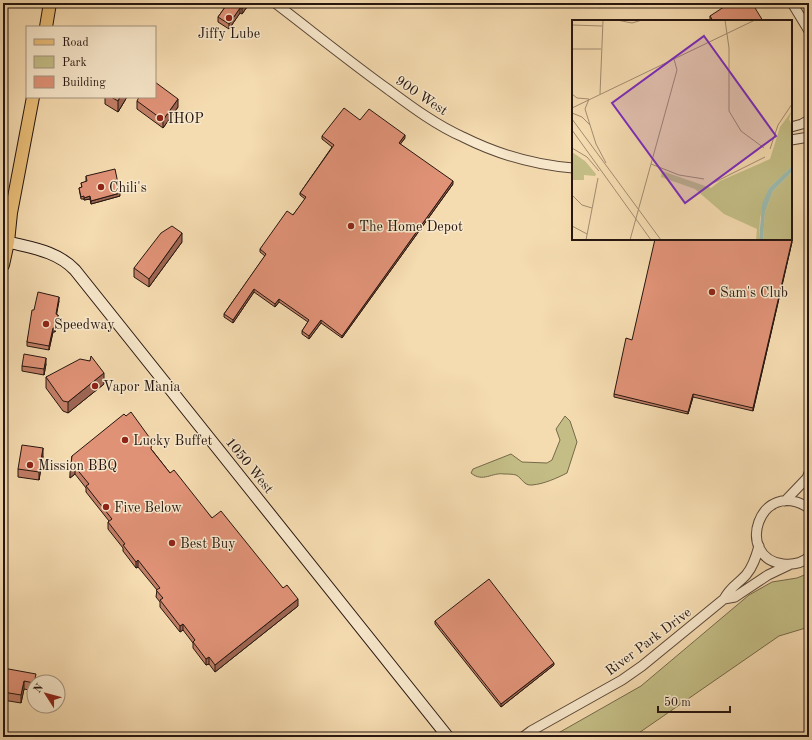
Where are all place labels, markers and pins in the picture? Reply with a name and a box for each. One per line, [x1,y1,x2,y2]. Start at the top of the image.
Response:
marker: Jiffy Lube [224,13,234,23]
place label: Jiffy Lube [198,27,260,41]
place label: IHOP [168,112,204,126]
marker: IHOP [155,113,165,123]
place label: Chili's [109,181,147,195]
marker: Chili's [96,182,106,192]
place label: The Home Depot [359,220,463,234]
marker: The Home Depot [346,221,356,231]
place label: Sam's Club [720,286,788,300]
marker: Sam's Club [707,287,717,297]
place label: Speedway [54,318,115,332]
marker: Speedway [41,319,51,329]
place label: Vapor Mania [103,380,180,394]
marker: Vapor Mania [90,381,100,391]
place label: Lucky Buffet [133,434,212,448]
marker: Lucky Buffet [120,435,130,445]
place label: Mission BBQ [38,459,117,473]
marker: Mission BBQ [25,460,35,470]
place label: Five Below [114,501,182,515]
marker: Five Below [101,502,111,512]
place label: Best Buy [180,537,236,551]
marker: Best Buy [167,538,177,548]

